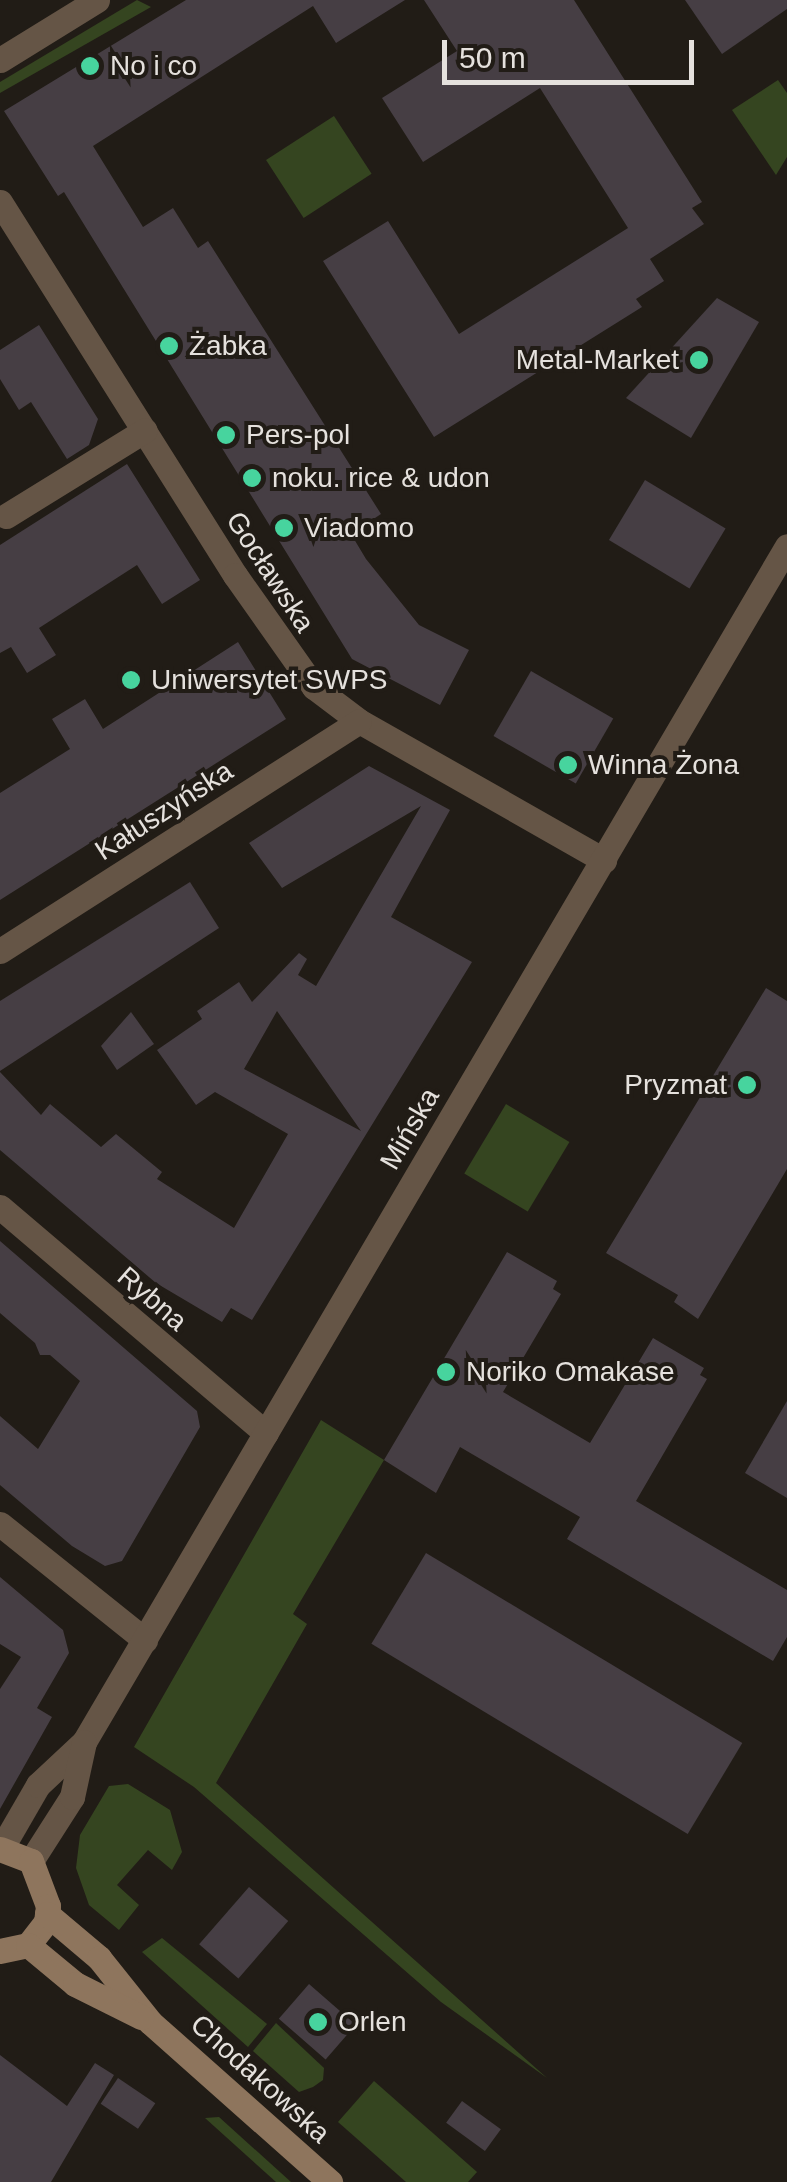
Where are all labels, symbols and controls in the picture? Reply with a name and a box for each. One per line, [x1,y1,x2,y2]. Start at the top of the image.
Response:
scale bar [447,20,700,82]
text: 50 m [459,41,526,74]
place label: No i co [110,49,197,83]
marker: No i co [79,55,101,77]
place label: Żabka [189,329,267,363]
marker: Żabka [158,335,180,357]
place label: Metal-Market [516,343,679,377]
marker: Metal-Market [688,349,710,371]
place label: Pers-pol [246,418,350,452]
marker: Pers-pol [215,424,237,446]
place label: noku. rice & udon [272,461,490,495]
marker: noku. rice & udon [241,467,263,489]
street label: Gocławska [219,505,321,639]
place label: Viadomo [304,511,414,545]
marker: Viadomo [273,517,295,539]
place label: Uniwersytet SWPS [151,663,387,697]
marker: Uniwersytet SWPS [120,669,142,691]
place label: Winna Żona [588,748,739,782]
street label: Kałuszyńska [89,754,239,868]
marker: Winna Żona [557,754,579,776]
place label: Pryzmat [624,1068,727,1102]
marker: Pryzmat [736,1074,758,1096]
street label: Mińska [373,1082,447,1176]
street label: Rybna [110,1260,194,1338]
place label: Noriko Omakase [466,1355,675,1389]
marker: Noriko Omakase [435,1361,457,1383]
place label: Orlen [338,2005,406,2039]
street label: Chodakowska [183,2008,337,2150]
marker: Orlen [307,2011,329,2033]

